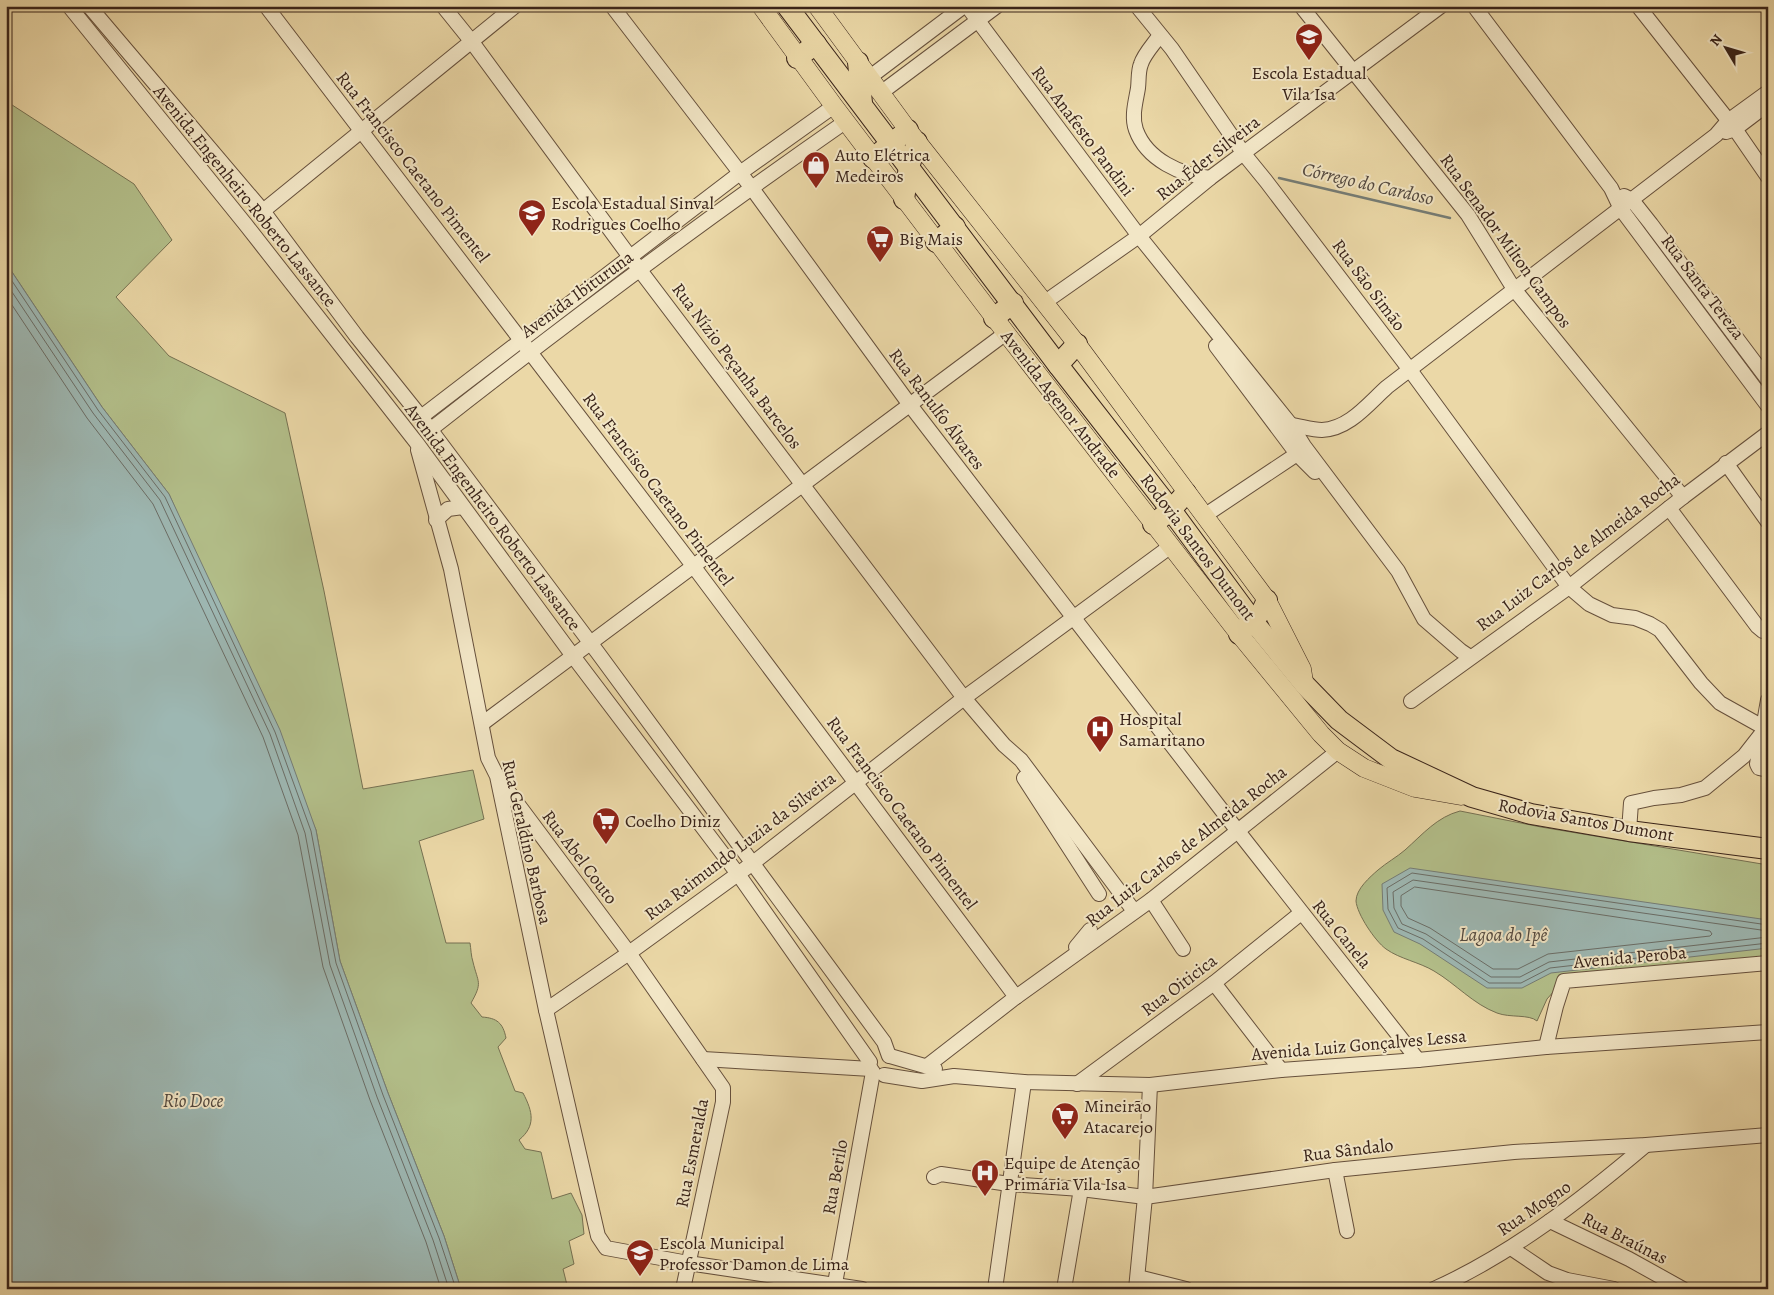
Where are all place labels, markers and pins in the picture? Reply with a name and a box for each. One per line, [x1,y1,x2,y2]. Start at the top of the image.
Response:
school or university icon: Escola Estadual Vila Isa [1294,22,1324,61]
place label: Escola Estadual Vila Isa [1252,61,1367,106]
place label: Auto Elétrica Medeiros [834,143,931,188]
shop icon: Auto Elétrica Medeiros [801,150,831,189]
place label: Escola Estadual Sinval Rodrigues Coelho [551,191,715,236]
school or university icon: Escola Estadual Sinval Rodrigues Coelho [517,198,547,237]
supermarket icon: Big Mais [865,224,895,263]
place label: Big Mais [899,227,963,251]
place label: Hospital Samaritano [1119,707,1205,752]
hospital icon: Hospital Samaritano [1085,714,1115,753]
supermarket icon: Coelho Diniz [591,806,621,845]
place label: Coelho Diniz [625,809,720,833]
place label: Mineirão Atacarejo [1083,1094,1153,1139]
supermarket icon: Mineirão Atacarejo [1050,1101,1080,1140]
place label: Equipe de Atenção Primária Vila Isa [1004,1151,1140,1196]
hospital icon: Equipe de Atenção Primária Vila Isa [970,1158,1000,1197]
place label: Escola Municipal Professor Damon de Lima [659,1231,850,1276]
school or university icon: Escola Municipal Professor Damon de Lima [625,1238,655,1277]

